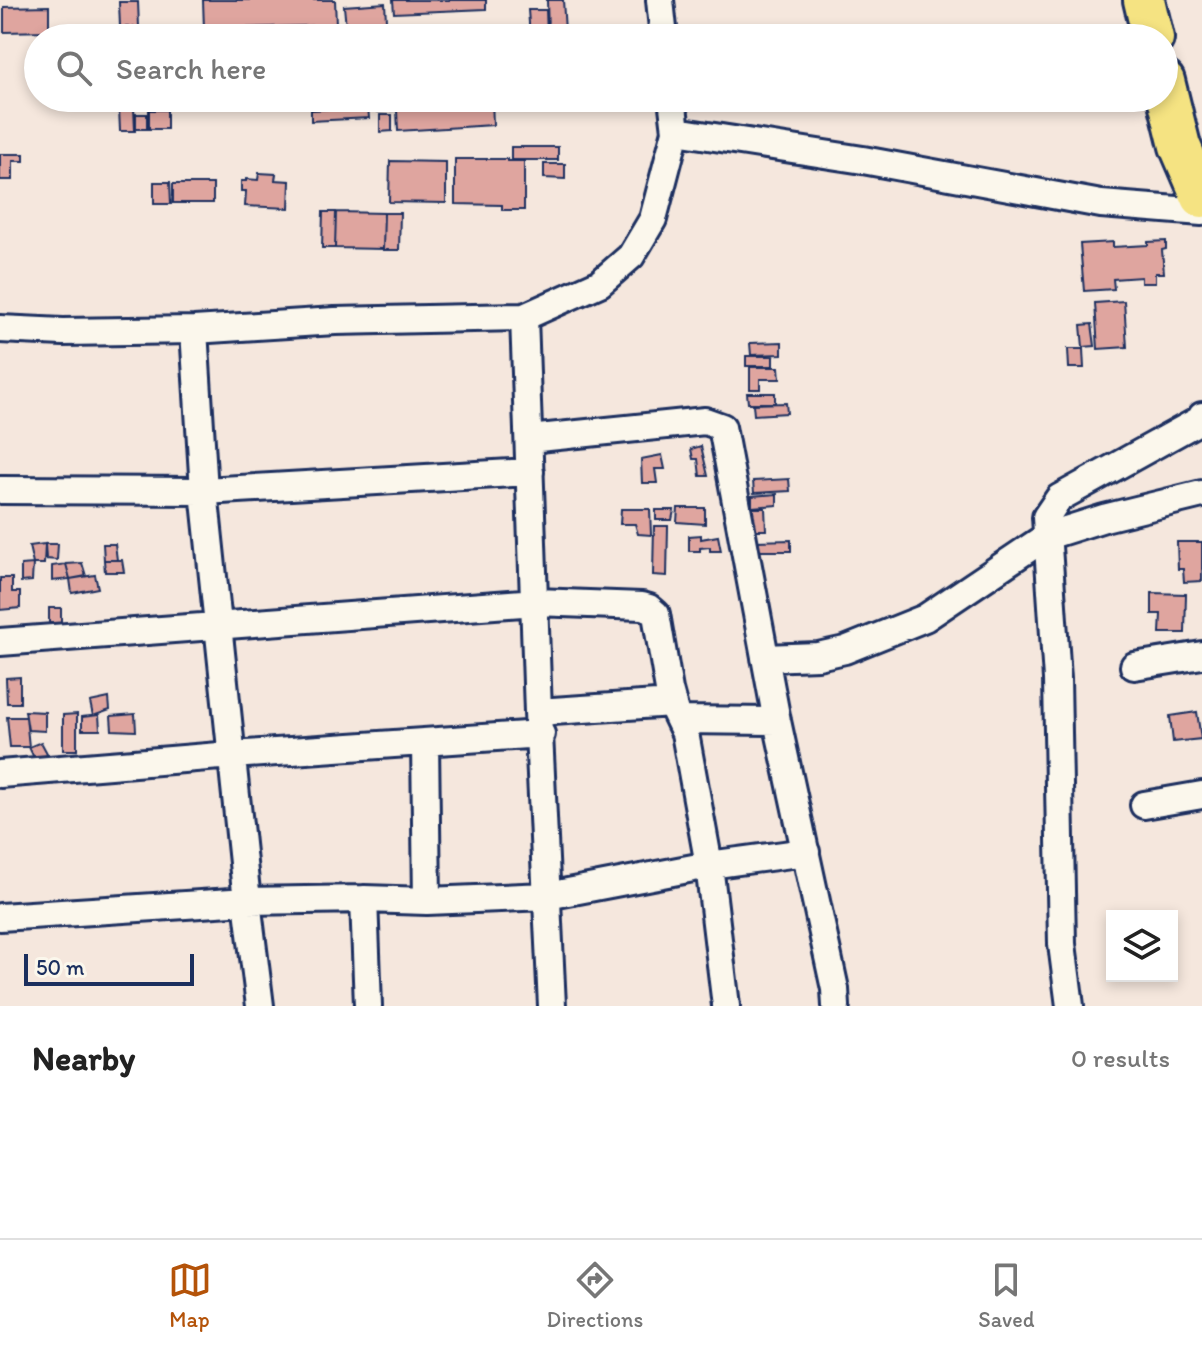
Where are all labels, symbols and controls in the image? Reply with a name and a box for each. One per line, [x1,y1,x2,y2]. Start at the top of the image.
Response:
search box [24,24,1178,112]
icon: search [52,46,96,90]
text: Search here [116,50,266,87]
map controls [1106,910,1178,982]
button: layers [1106,910,1178,982]
scale bar [24,950,194,986]
text: 50 m [36,954,85,981]
text: Nearby [32,1038,135,1079]
text: 0 results [1071,1042,1170,1074]
tab: Map [168,1258,212,1333]
tab: Directions [547,1258,643,1333]
tab: Saved [978,1258,1034,1333]

